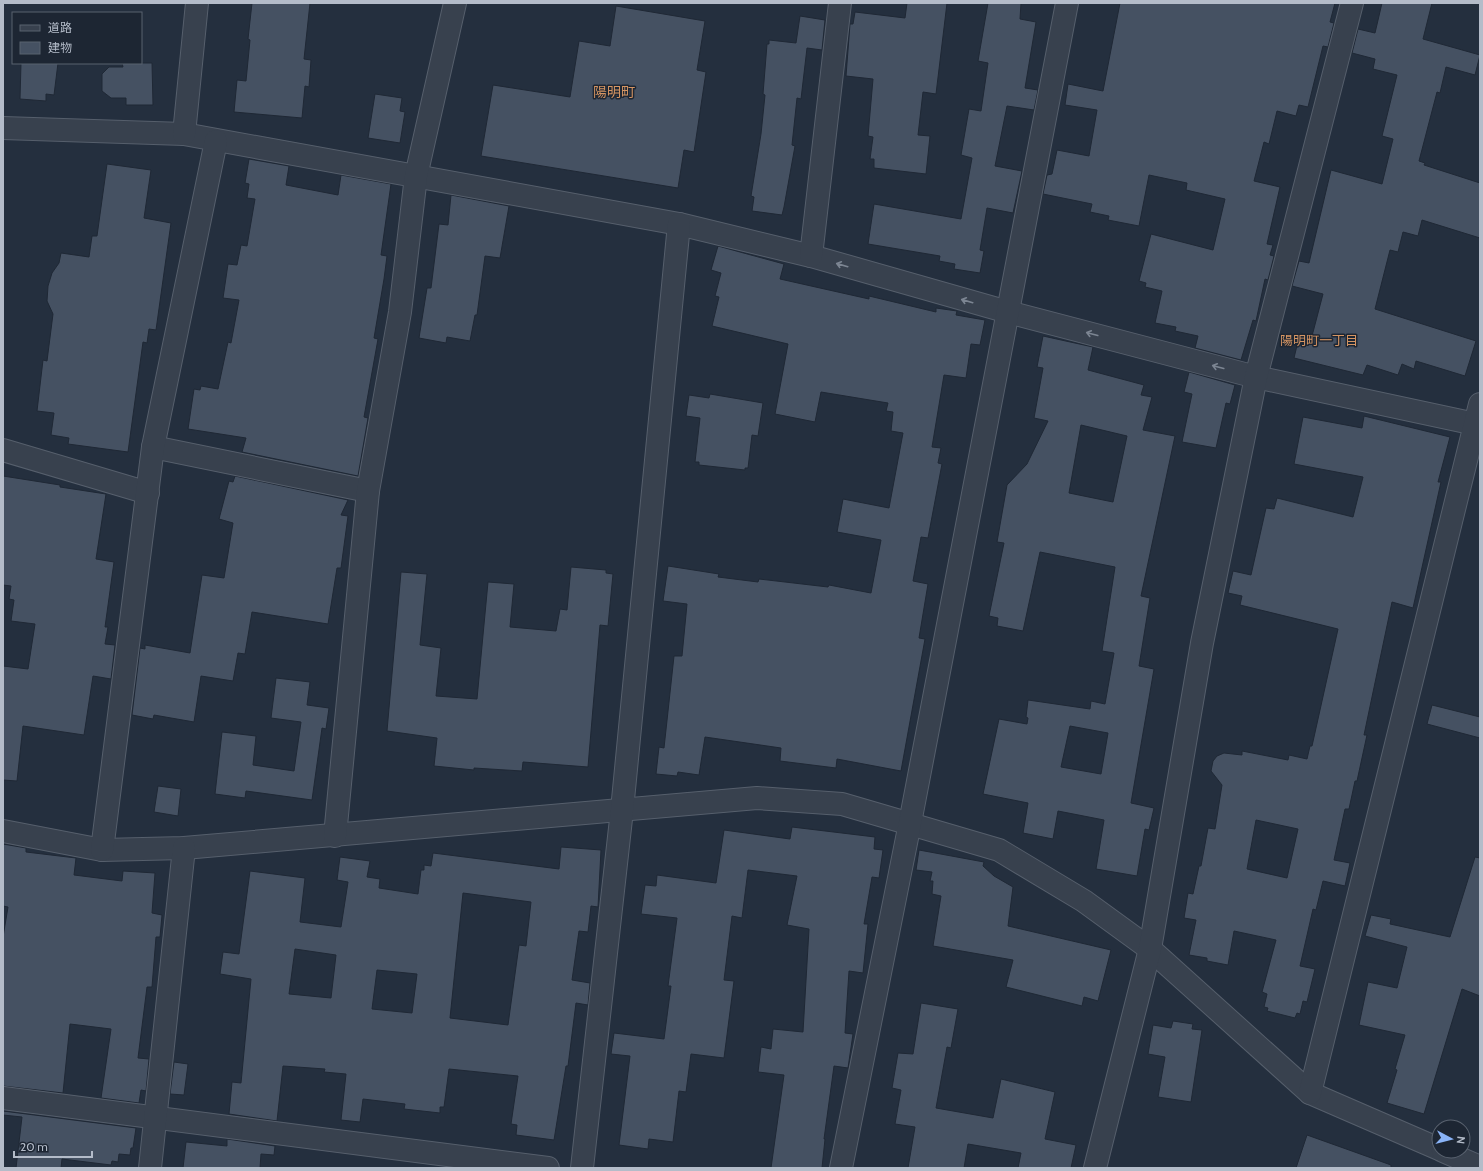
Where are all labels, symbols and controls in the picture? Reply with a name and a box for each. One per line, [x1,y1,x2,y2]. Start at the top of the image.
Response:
legend [12,12,142,64]
text: 道路 [48,20,72,35]
text: 建物 [48,40,72,55]
district label: 陽明町 [593,83,635,101]
one-way arrow [836,261,849,268]
one-way arrow [961,297,974,304]
one-way arrow [1086,330,1099,338]
district label: 陽明町一丁目 [1280,332,1358,348]
one-way arrow [1212,363,1225,371]
north arrow [1431,1119,1471,1159]
scale bar [14,1133,92,1159]
text: N [1454,1136,1468,1145]
text: 20 m [20,1139,48,1154]

